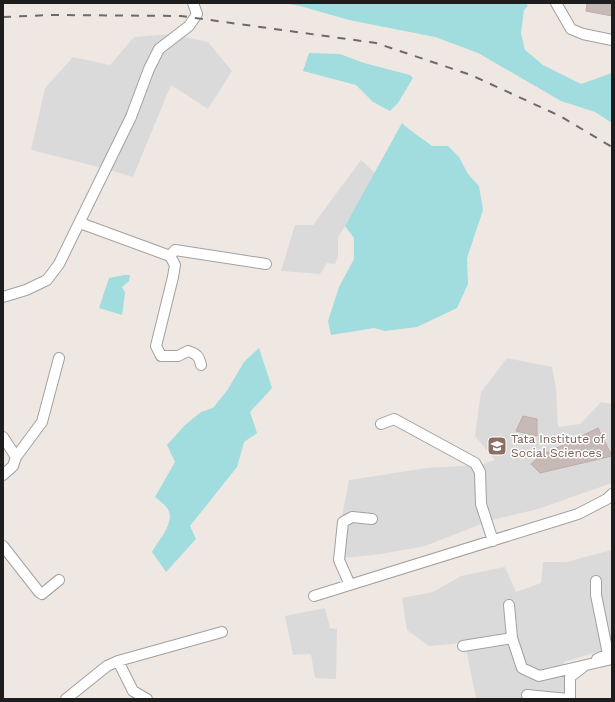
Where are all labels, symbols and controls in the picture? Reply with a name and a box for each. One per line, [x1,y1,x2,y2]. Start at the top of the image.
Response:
place label: Tata Institute of Social Sciences [511,432,605,460]
school or university icon: Tata Institute of Social Sciences [486,435,508,457]

